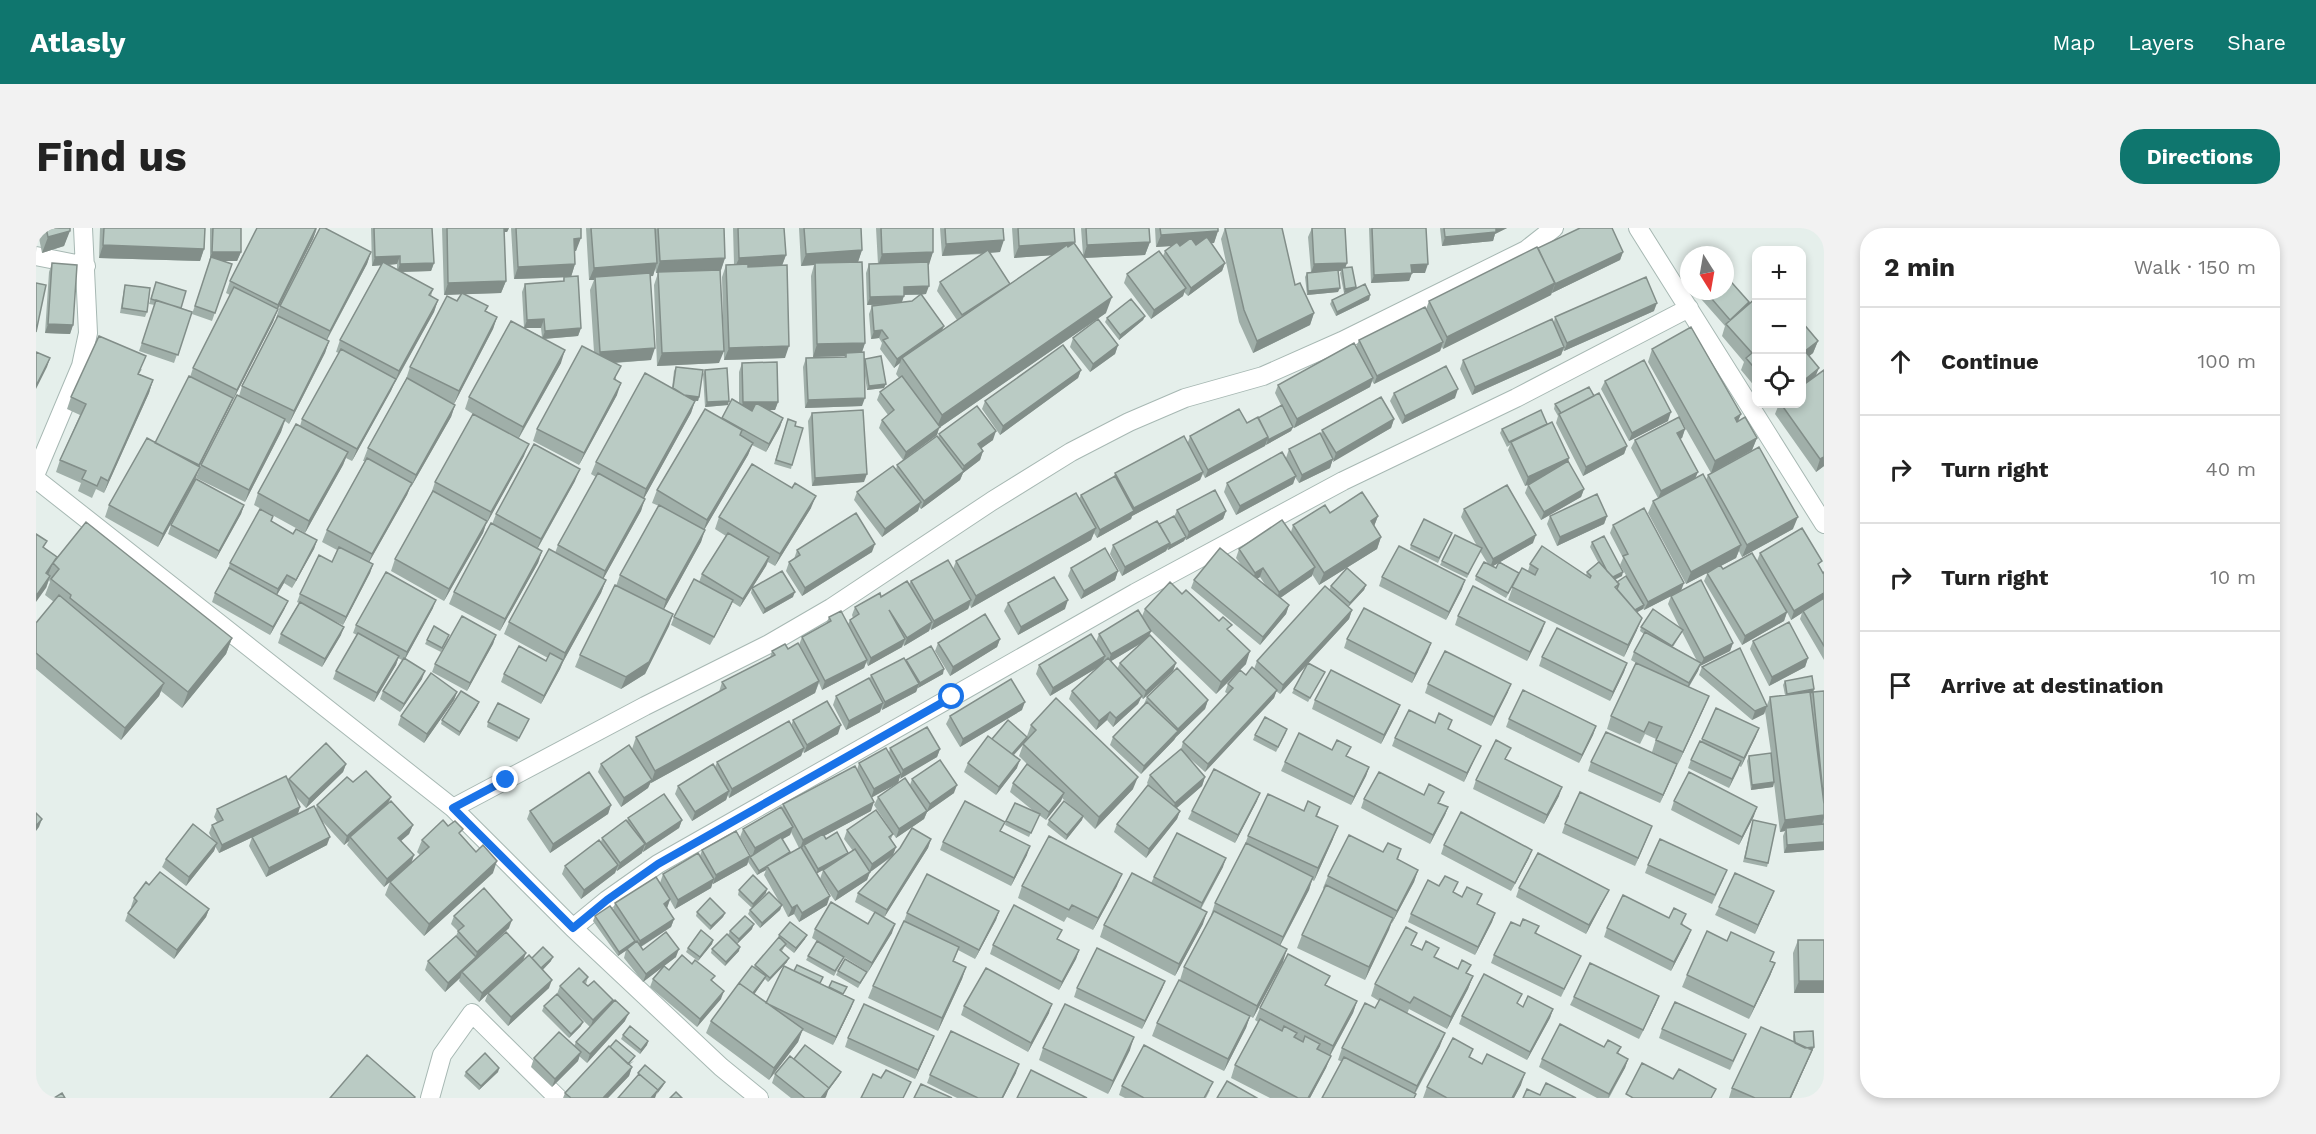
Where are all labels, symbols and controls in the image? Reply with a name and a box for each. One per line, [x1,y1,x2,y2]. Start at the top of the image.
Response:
text: Atlasly [30,26,125,59]
text: Map [2052,30,2095,55]
text: Layers [2128,30,2194,55]
text: Share [2227,30,2286,55]
button: Directions [2120,129,2280,184]
text: Find us [36,132,187,181]
north arrow [1680,246,1734,300]
map controls [1752,246,1806,408]
button: + [1752,246,1806,300]
text: 2 min [1884,252,1955,282]
text: Walk · 150 m [2134,255,2256,279]
button: − [1752,300,1806,354]
icon: ahead [1884,345,1917,378]
text: Continue [1941,349,2039,374]
text: 100 m [2197,349,2256,373]
button: locate [1752,354,1806,408]
icon: right [1884,453,1917,486]
text: Turn right [1941,457,2048,482]
text: 40 m [2205,457,2256,481]
icon: right [1884,561,1917,594]
text: Turn right [1941,565,2048,590]
text: 10 m [2210,565,2256,589]
icon: arrive [1884,669,1917,702]
text: Arrive at destination [1941,673,2164,698]
route start [938,683,964,709]
route end [492,766,518,792]

